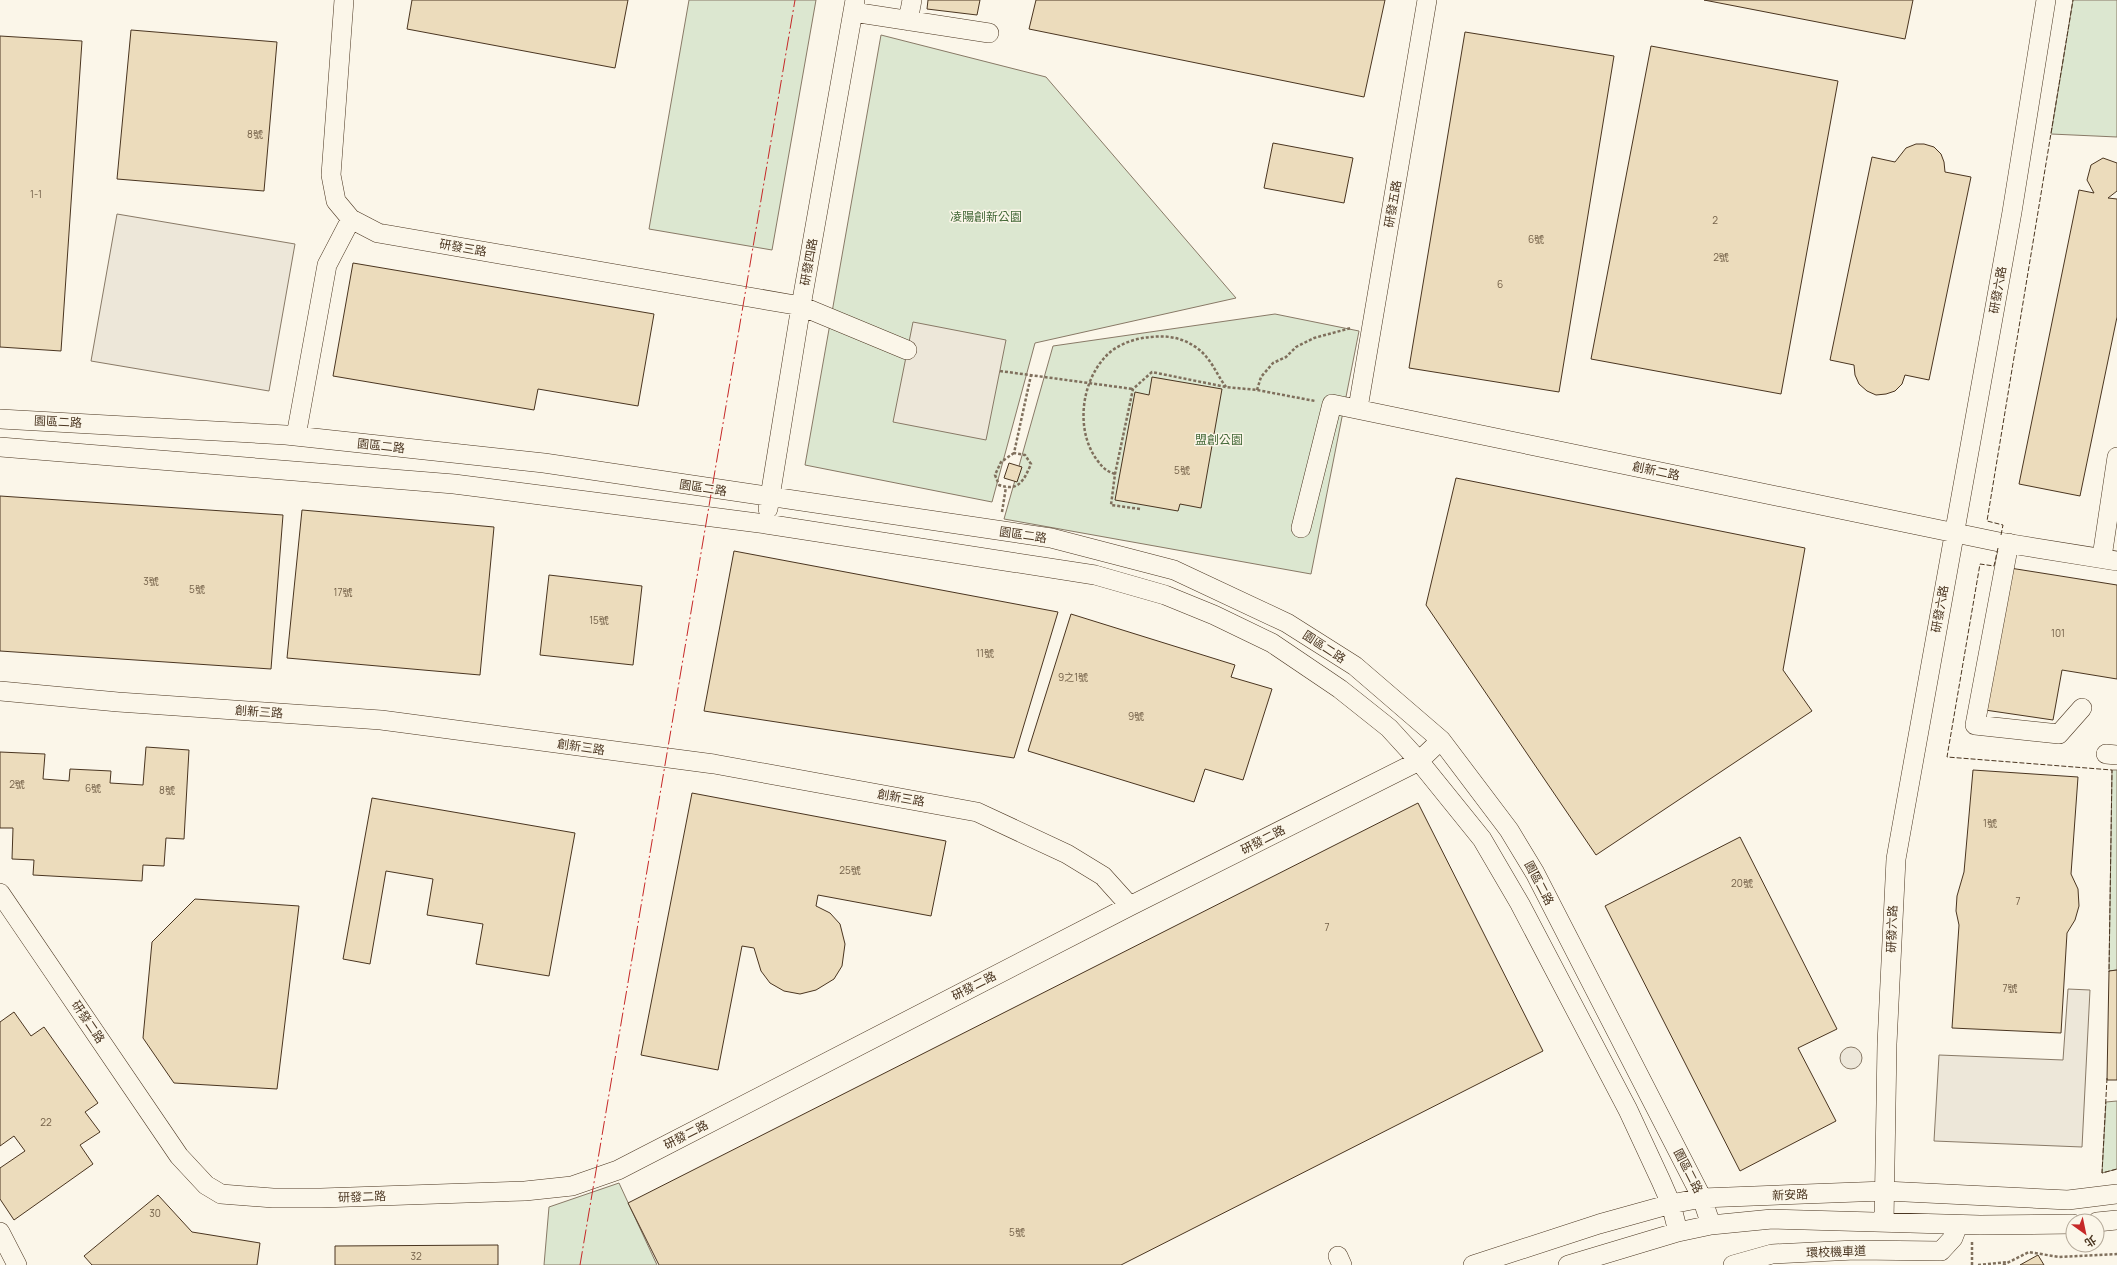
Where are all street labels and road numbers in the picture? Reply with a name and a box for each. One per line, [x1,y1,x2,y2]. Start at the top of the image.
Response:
street label: 研發五路 [1380,179,1405,229]
street label: 研發三路 [438,235,488,260]
street label: 研發四路 [796,237,821,287]
street label: 研發六路 [1985,265,2010,315]
street label: 園區二路 [34,412,82,431]
street label: 園區二路 [356,435,406,456]
street label: 創新二路 [1631,457,1681,484]
street label: 園區二路 [678,475,728,500]
street label: 園區二路 [998,523,1048,546]
street label: 研發六路 [1927,584,1952,634]
street label: 園區二路 [1300,626,1349,667]
street label: 創新三路 [234,701,284,722]
street label: 創新三路 [556,735,606,758]
street label: 創新三路 [876,785,926,810]
street label: 研發二路 [1238,821,1288,858]
street label: 園區二路 [1521,858,1558,908]
street label: 研發六路 [1882,905,1901,953]
street label: 研發二路 [949,967,999,1004]
street label: 研發二路 [68,997,109,1046]
street label: 研發二路 [661,1116,711,1153]
street label: 園區二路 [1670,1146,1707,1196]
street label: 新安路 [1772,1185,1808,1204]
street label: 研發二路 [338,1187,386,1206]
street label: 環校機車道 [1806,1242,1866,1261]

